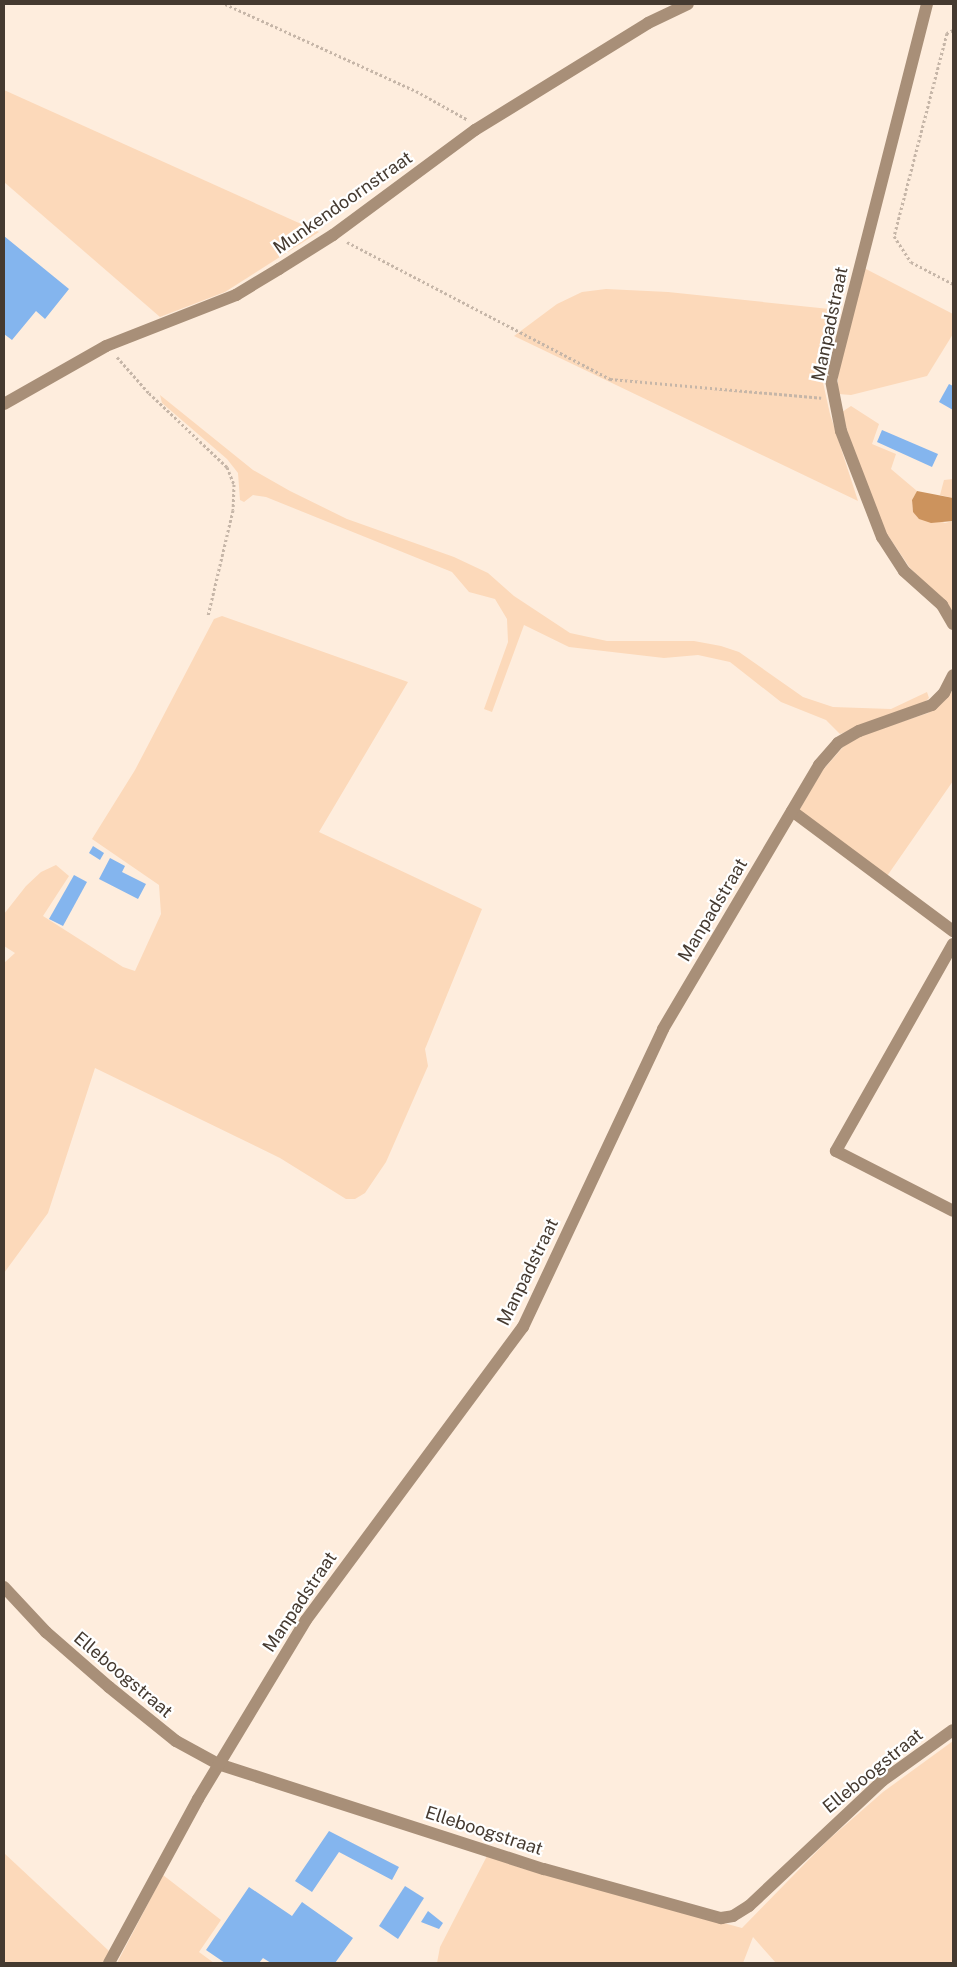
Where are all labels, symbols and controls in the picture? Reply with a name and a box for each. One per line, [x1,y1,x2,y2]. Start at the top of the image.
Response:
street label: Munkendoornstraat [269,147,417,259]
street label: Manpadstraat [807,265,853,383]
street label: Manpadstraat [674,854,752,966]
street label: Manpadstraat [493,1215,563,1329]
street label: Manpadstraat [258,1548,342,1656]
street label: Elleboogstraat [69,1627,177,1723]
street label: Elleboogstraat [819,1724,927,1818]
street label: Elleboogstraat [422,1802,546,1860]

